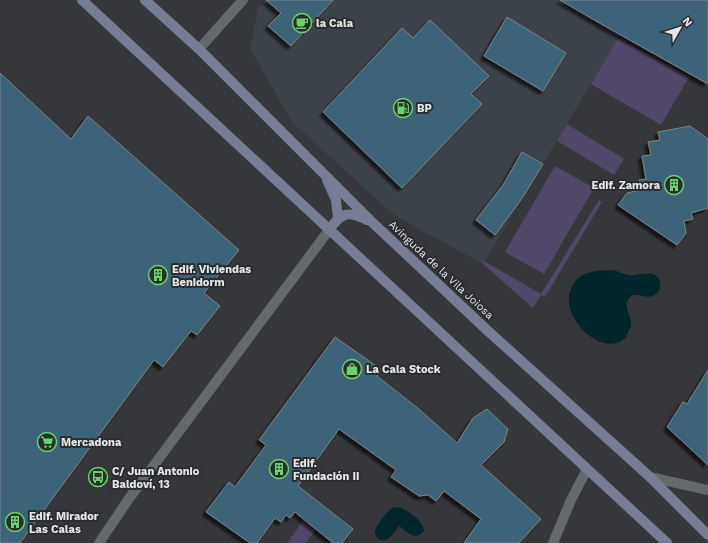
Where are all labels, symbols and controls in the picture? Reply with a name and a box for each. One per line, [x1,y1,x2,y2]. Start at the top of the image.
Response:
north arrow [660,8,700,48]
cafe icon: la Cala [291,12,313,34]
text: N [680,15,695,29]
place label: la Cala [316,17,354,30]
fuel station icon: BP [392,97,414,119]
place label: BP [417,102,432,115]
building icon: Edif. Zamora [663,174,685,196]
place label: Edif. Zamora [592,179,661,192]
street label: Avinguda de la Vila Joiosa [386,218,496,322]
place label: Edif. Viviendas Benidorm [172,263,251,289]
building icon: Edif. Viviendas Benidorm [147,264,169,286]
shop icon: La Cala Stock [341,358,363,380]
place label: La Cala Stock [366,363,441,376]
supermarket icon: Mercadona [36,431,58,453]
place label: Mercadona [61,436,122,449]
place label: Edif. Fundación II [293,457,359,483]
building icon: Edif. Fundación II [268,458,290,480]
place label: C/ Juan Antonio Baldoví, 13 [112,465,200,491]
bus stop icon: C/ Juan Antonio Baldoví, 13 [87,466,109,488]
place label: Edif. Mirador Las Calas [29,510,99,536]
building icon: Edif. Mirador Las Calas [4,511,26,533]

